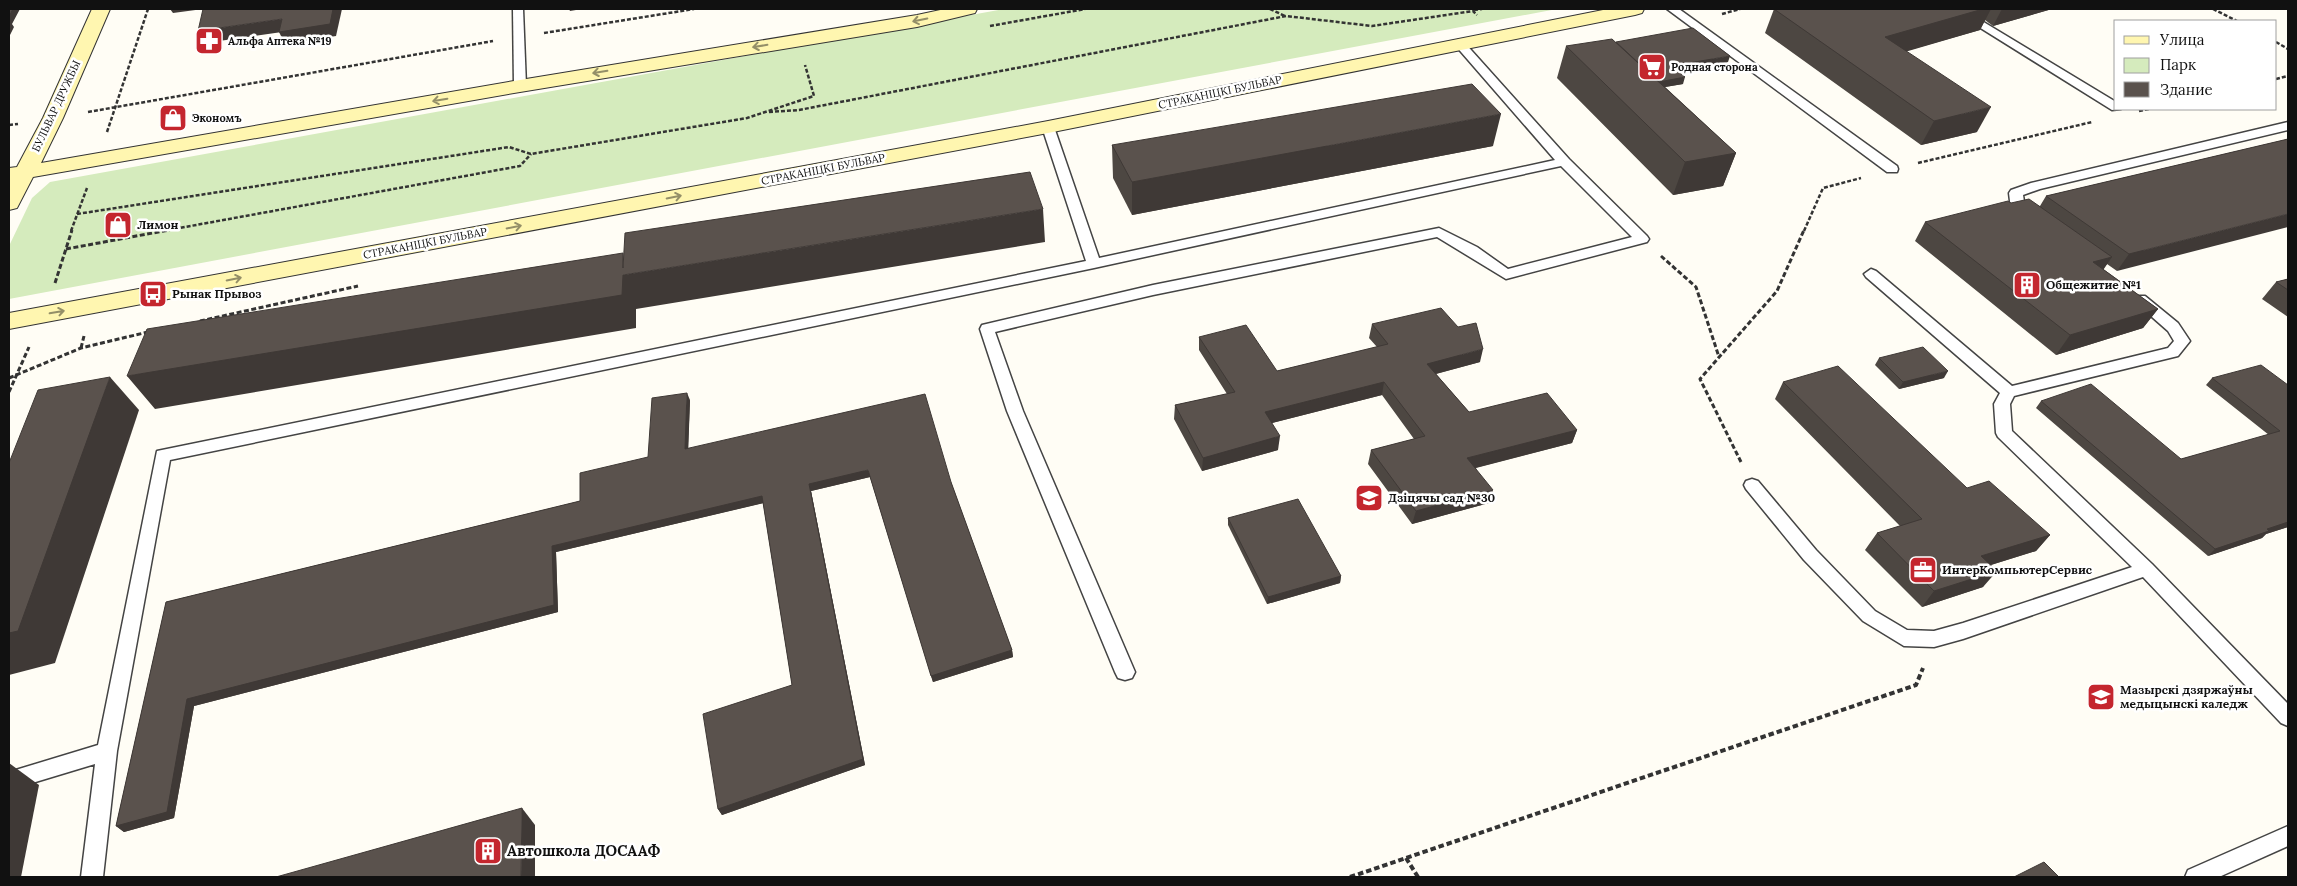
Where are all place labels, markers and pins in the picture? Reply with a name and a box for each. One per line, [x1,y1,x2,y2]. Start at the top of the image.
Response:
pharmacy icon: Альфа Аптека №19 [194,26,224,56]
place label: Альфа Аптека №19 [228,34,332,48]
supermarket icon: Родная сторона [1637,52,1667,82]
place label: Родная сторона [1671,60,1758,74]
shop icon: Экономъ [158,103,188,133]
place label: Экономъ [192,111,242,125]
shop icon: Лимон [103,210,133,240]
place label: Лимон [137,217,179,232]
building icon: Общежитие №1 [2012,270,2042,300]
place label: Общежитие №1 [2046,277,2141,292]
bus stop icon: Рынак Прывоз [138,279,168,309]
place label: Рынак Прывоз [172,286,262,301]
school or university icon: Дзіцячы сад №30 [1354,483,1384,513]
place label: Дзіцячы сад №30 [1388,490,1496,505]
office icon: ИнтерКомпьютерСервис [1908,555,1938,585]
place label: ИнтерКомпьютерСервис [1942,562,2093,577]
school or university icon: Мазырскі дзяржаўны медыцынскі каледж [2086,682,2116,712]
place label: Мазырскі дзяржаўны медыцынскі каледж [2120,682,2253,711]
building icon: Автошкола ДОСААФ [473,836,503,866]
place label: Автошкола ДОСААФ [507,841,660,860]

